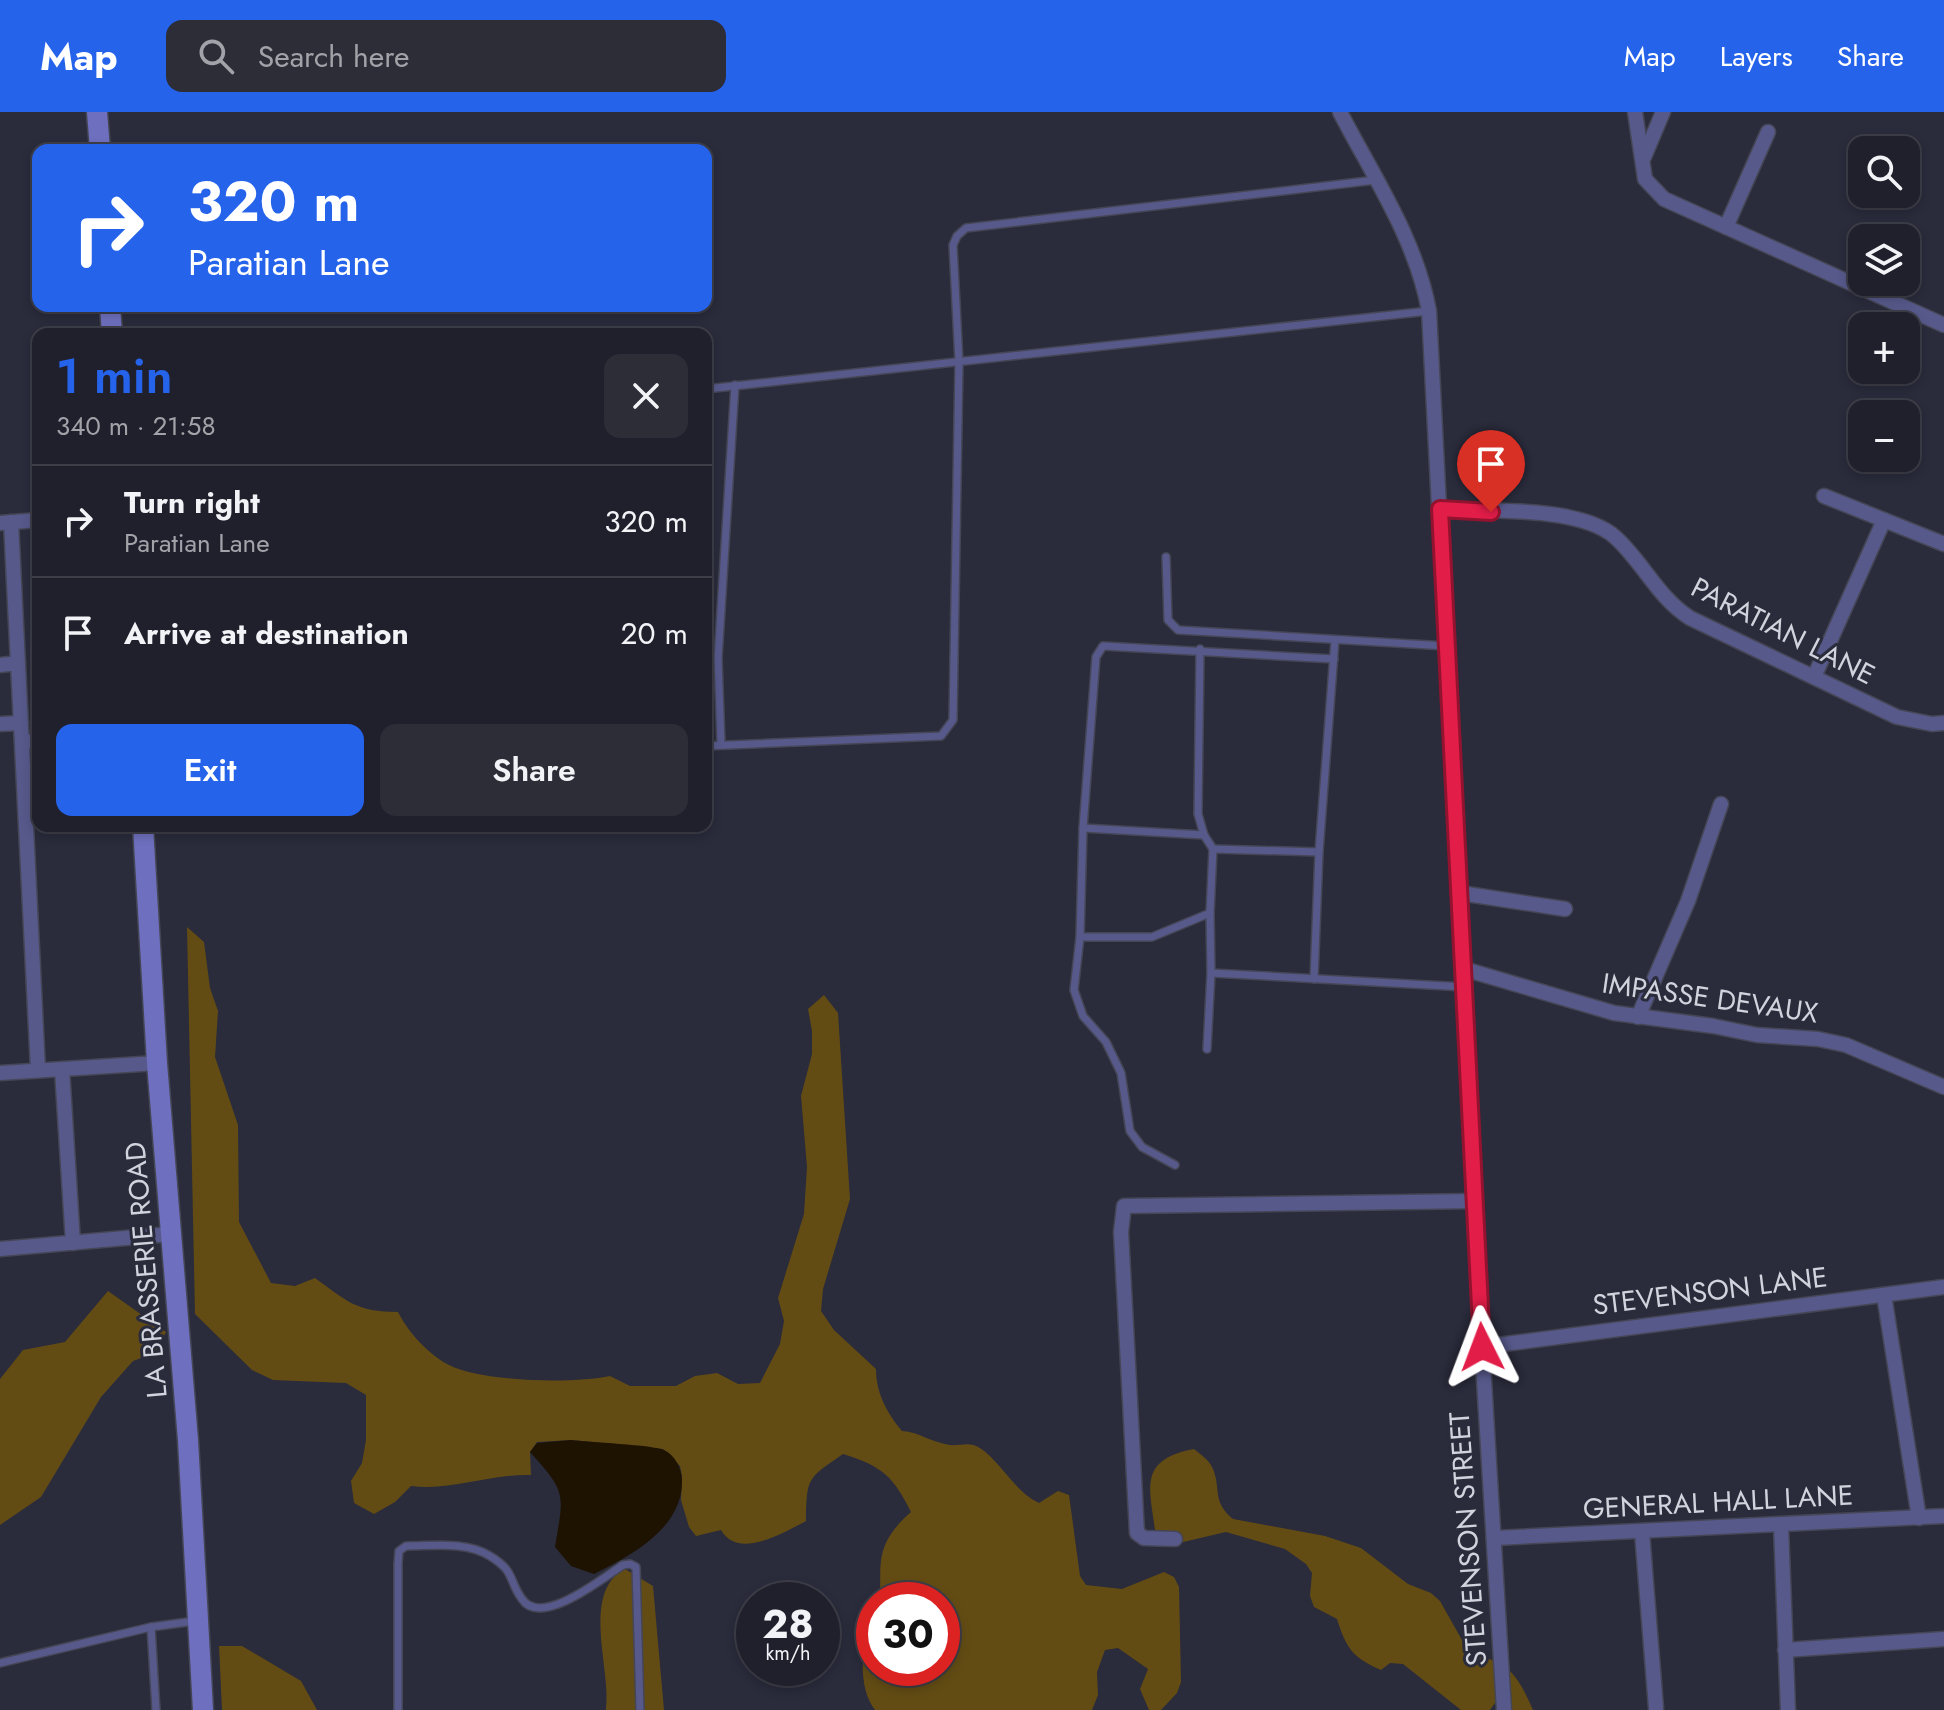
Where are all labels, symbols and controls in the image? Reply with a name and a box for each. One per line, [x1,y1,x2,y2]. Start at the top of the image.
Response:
search box [166,20,726,92]
text: Map [40,29,118,84]
icon: search [194,34,238,78]
text: Search here [258,35,410,78]
text: Map [1624,36,1676,77]
text: Layers [1720,36,1793,77]
text: Share [1837,36,1904,77]
map controls [1848,136,1920,472]
button: search [1848,136,1920,208]
text: 320 m [188,161,359,242]
icon: right [56,176,160,280]
button: layers [1848,224,1920,296]
text: Paratian Lane [188,236,390,288]
button: + [1848,312,1920,384]
text: 1 min [56,342,173,411]
button: close [604,354,688,438]
button: − [1848,400,1920,472]
text: 340 m · 21:58 [56,407,216,445]
pin [1457,430,1525,512]
icon: arrive [1469,442,1513,486]
text: Turn right [124,481,260,524]
icon: right [56,499,100,543]
text: 320 m [604,500,688,543]
text: Paratian Lane [124,524,270,562]
street label: PARATIAN LANE [1684,567,1882,695]
icon: arrive [56,611,100,655]
text: Arrive at destination [124,612,409,655]
text: 20 m [621,612,688,655]
button: Exit [56,724,364,816]
button: Share [380,724,688,816]
street label: IMPASSE DEVAUX [1599,963,1821,1034]
street label: LA BRASSERIE ROAD [114,1140,178,1400]
street label: STEVENSON LANE [1590,1256,1830,1326]
position arrow [1440,1305,1524,1389]
street label: STEVENSON STREET [1439,1410,1497,1668]
street label: GENERAL HALL LANE [1582,1474,1854,1530]
speed limit sign: 30 [856,1582,960,1686]
text: 28 [762,1595,814,1653]
text: km/h [765,1639,811,1668]

